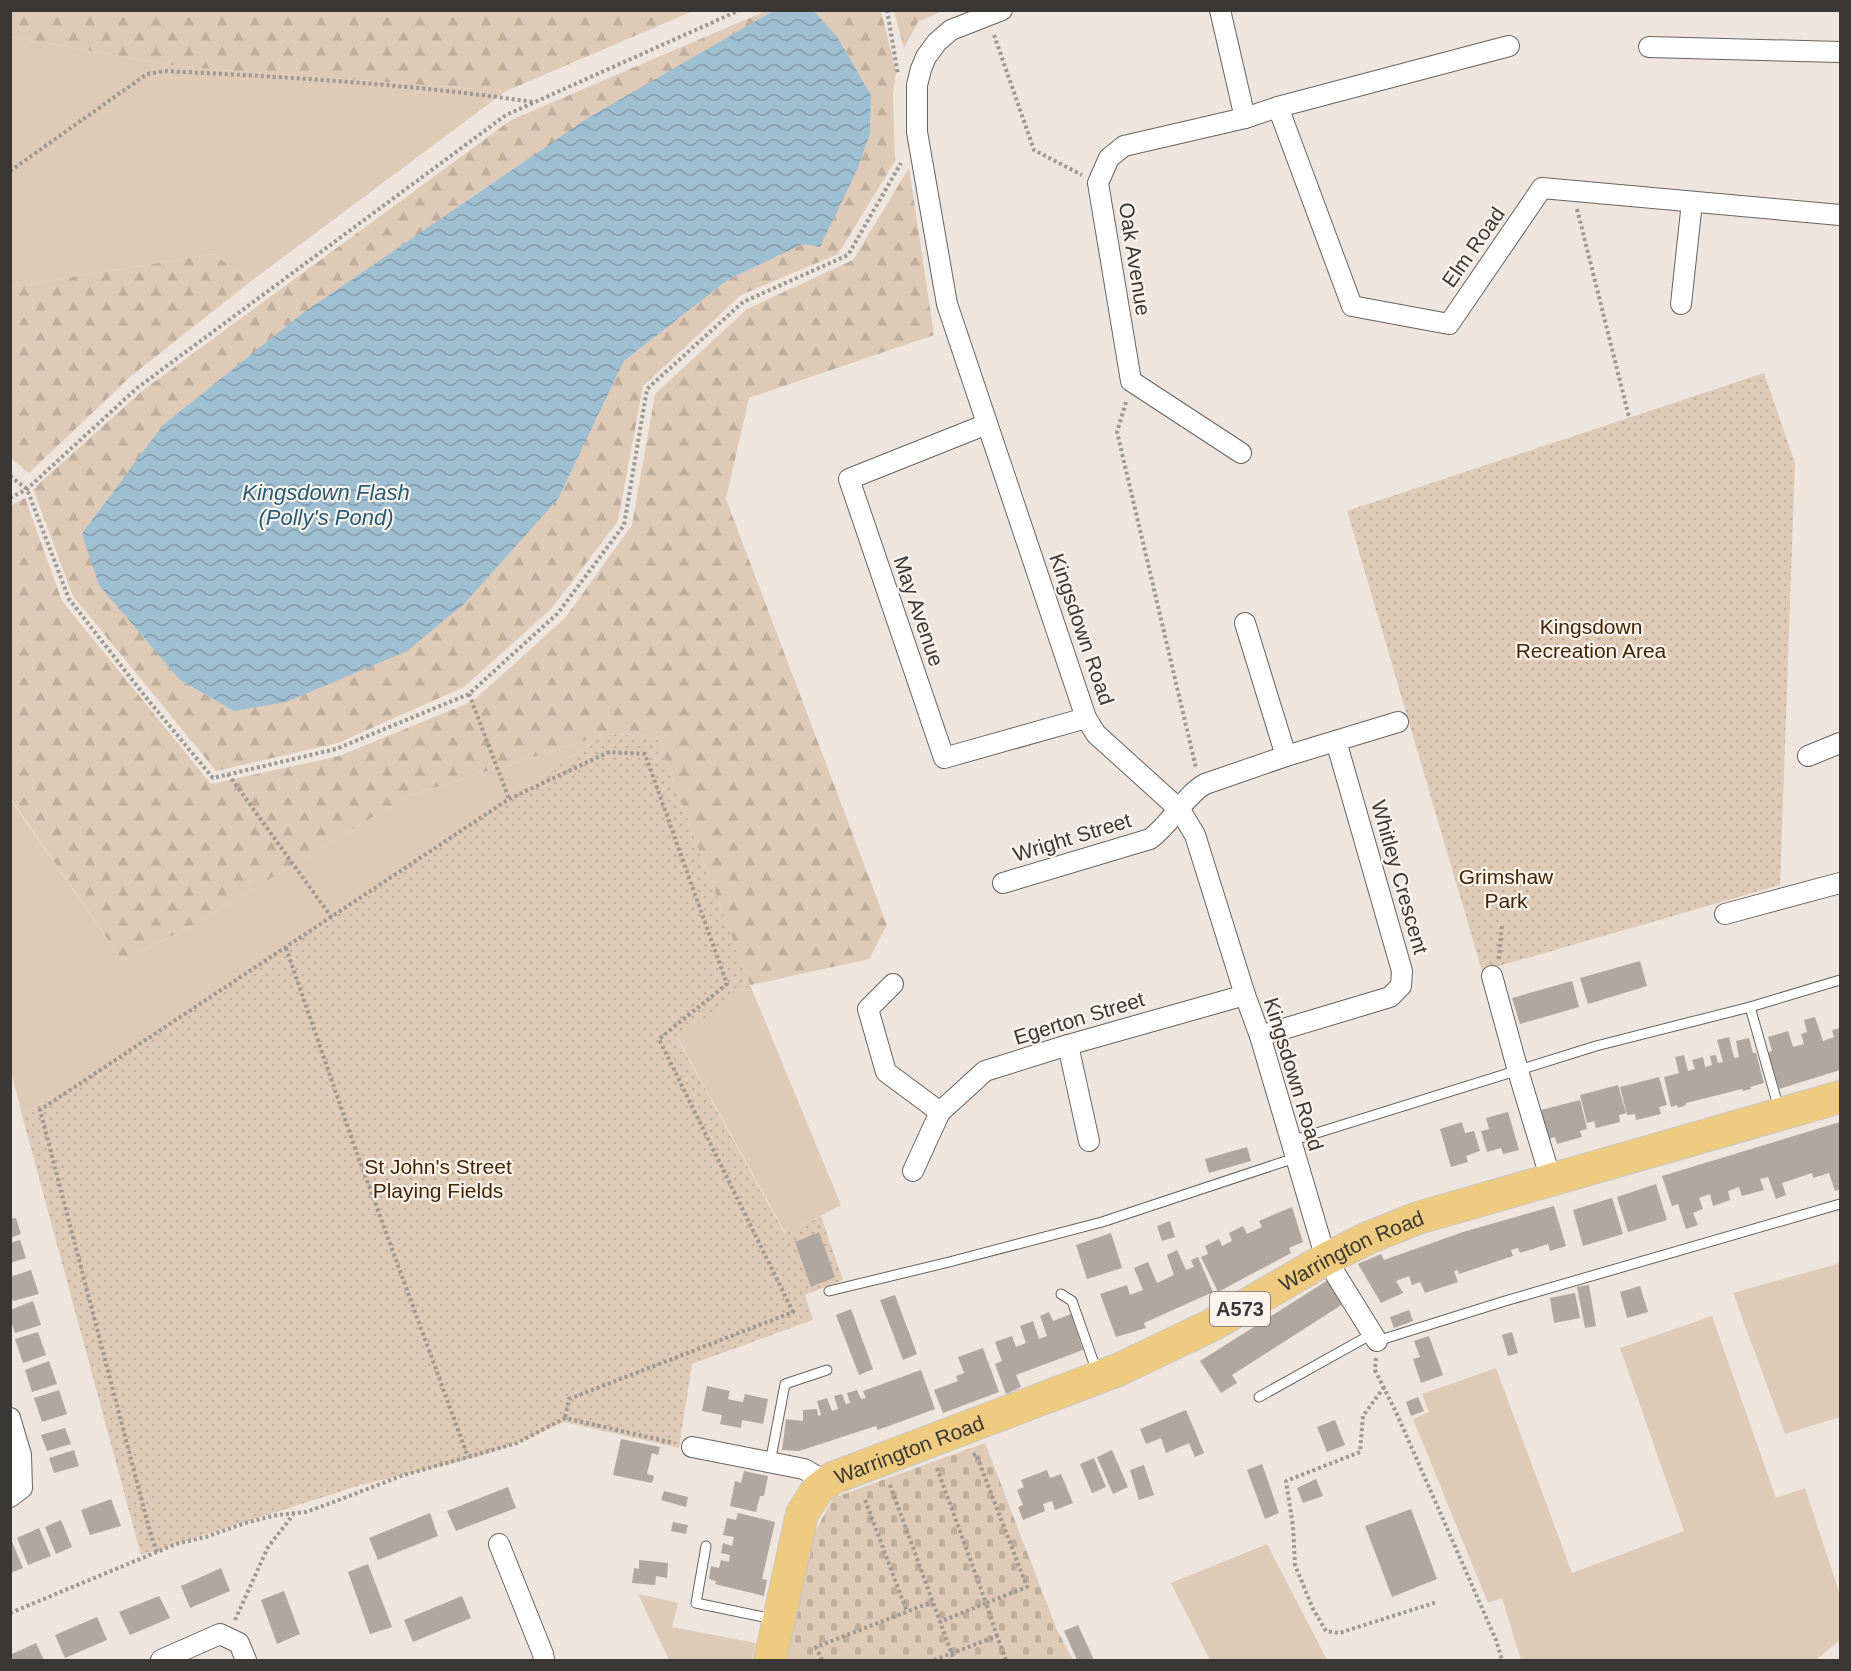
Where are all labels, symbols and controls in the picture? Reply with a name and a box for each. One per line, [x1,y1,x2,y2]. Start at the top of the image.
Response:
street label: Oak Avenue [1115,201,1155,317]
street label: Elm Road [1437,203,1509,291]
water label: Kingsdown Flash (Polly's Pond) [242,480,410,530]
street label: Kingsdown Road [1045,550,1119,708]
street label: May Avenue [889,553,949,669]
park label: Kingsdown Recreation Area [1516,615,1667,662]
street label: Whitley Crescent [1367,798,1433,957]
street label: Wright Street [1010,808,1134,866]
park label: Grimshaw Park [1459,865,1554,912]
street label: Egerton Street [1011,987,1147,1049]
street label: Kingsdown Road [1260,995,1328,1153]
park label: St John's Street Playing Fields [364,1155,512,1202]
street label: Warrington Road [1275,1206,1427,1295]
road number: A573 [1210,1292,1270,1326]
street label: Warrington Road [831,1410,987,1488]

